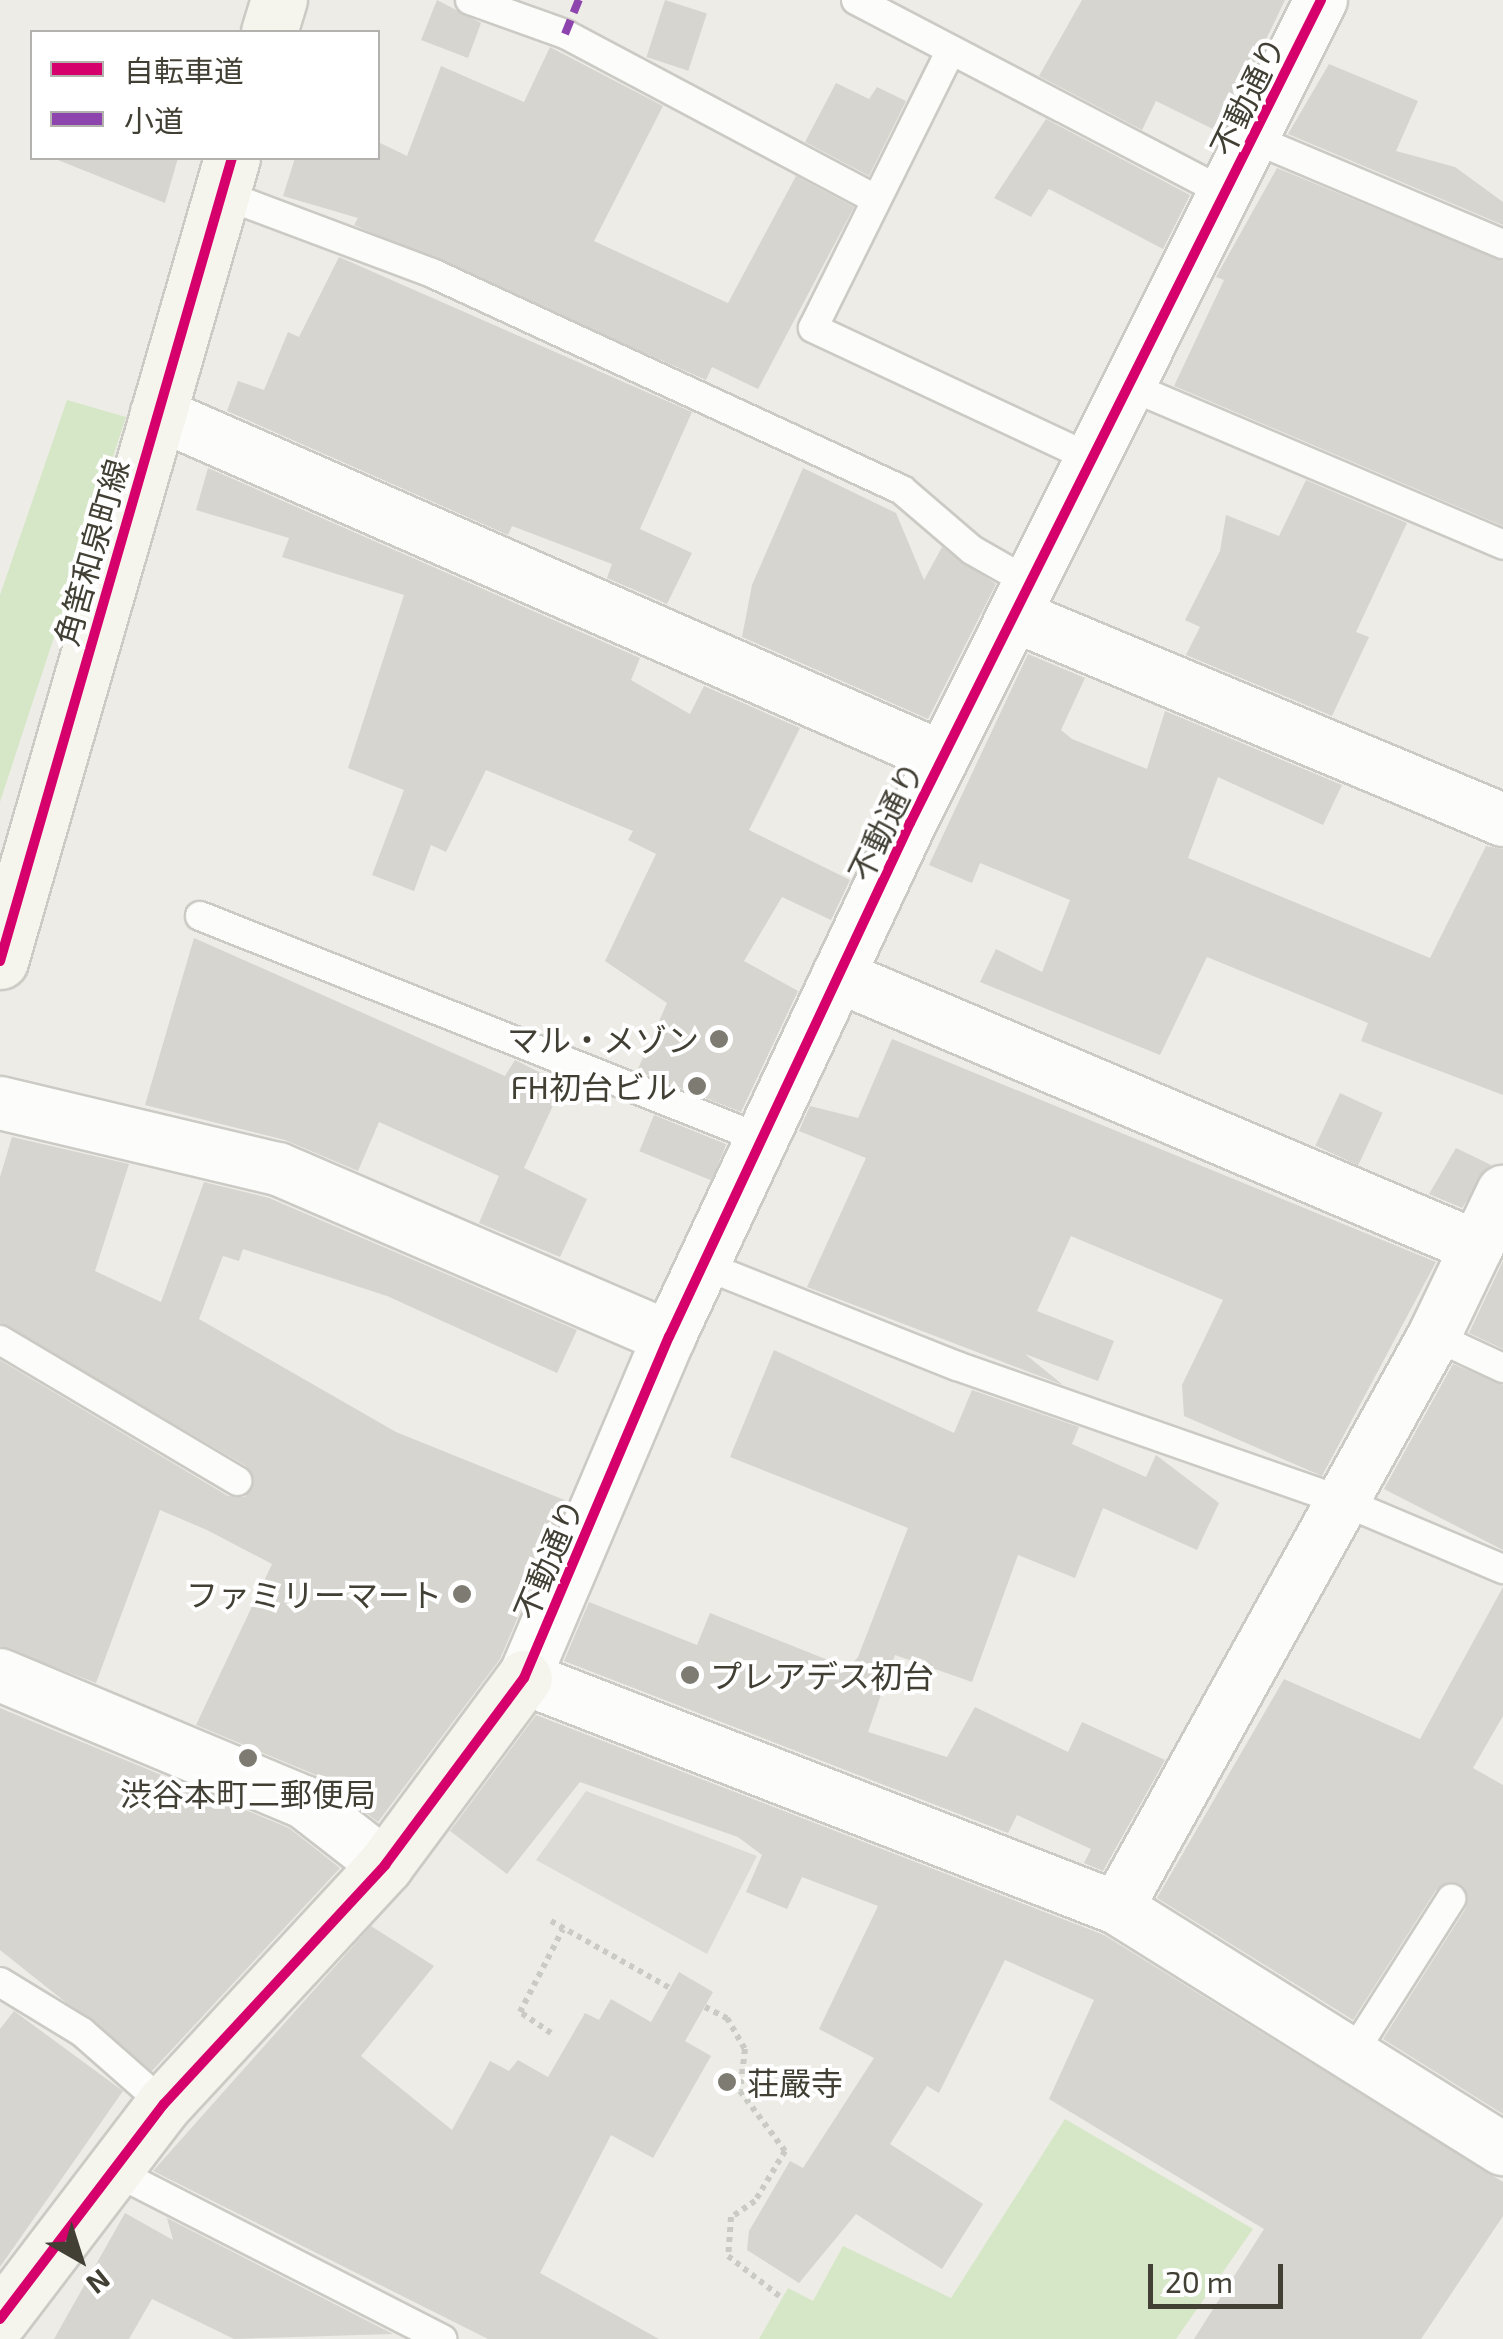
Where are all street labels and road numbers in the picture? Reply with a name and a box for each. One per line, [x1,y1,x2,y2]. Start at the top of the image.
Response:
street label: 不動通り [1202,30,1292,162]
street label: 角筈和泉町線 [46,454,136,650]
street label: 不動通り [840,755,930,887]
street label: 不動通り [505,1493,591,1625]

